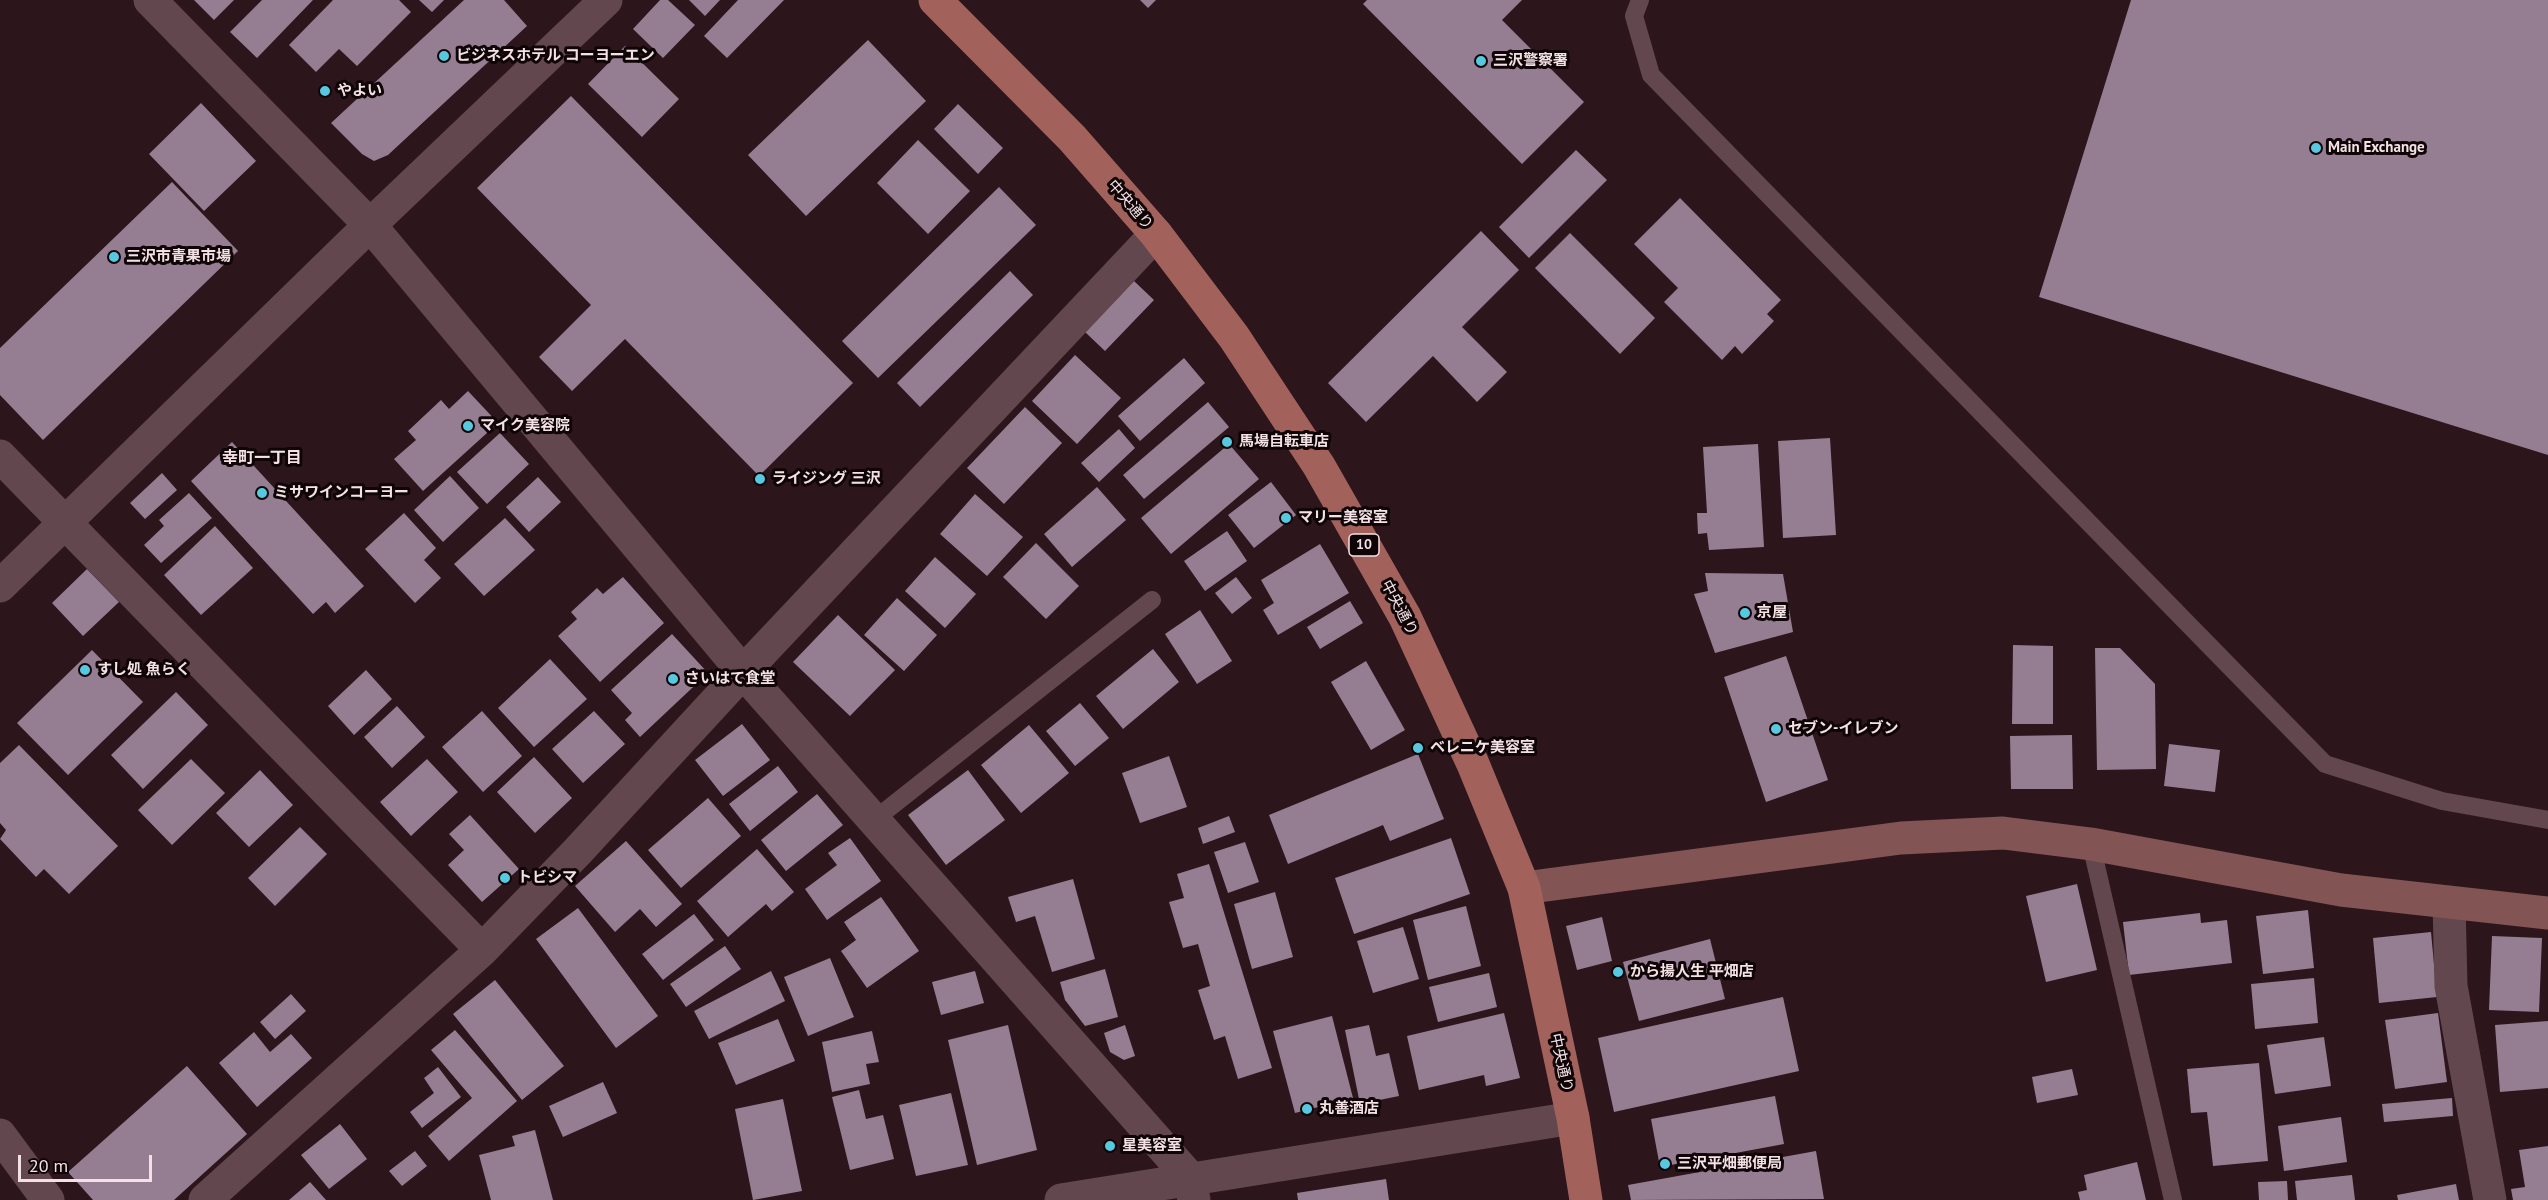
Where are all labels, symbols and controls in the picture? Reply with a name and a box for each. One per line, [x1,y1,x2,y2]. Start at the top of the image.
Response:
place label: ビジネスホテル コーヨーエン [456,47,655,65]
marker: ビジネスホテル コーヨーエン [437,49,451,63]
place label: 三沢警察署 [1493,52,1568,70]
marker: 三沢警察署 [1474,54,1488,68]
place label: やよい [337,82,382,100]
marker: やよい [318,84,332,98]
place label: Main Exchange [2328,139,2425,157]
marker: Main Exchange [2309,141,2323,155]
street label: 中央通り [1104,176,1156,234]
place label: 三沢市青果市場 [126,248,231,266]
marker: 三沢市青果市場 [107,250,121,264]
place label: マイク美容院 [480,417,570,435]
marker: マイク美容院 [461,419,475,433]
place label: 馬場自転車店 [1239,433,1329,451]
marker: 馬場自転車店 [1220,435,1234,449]
district label: 幸町一丁目 [222,448,302,468]
place label: ライジング 三沢 [772,470,881,488]
marker: ライジング 三沢 [753,472,767,486]
place label: ミサワインコーヨー [274,484,409,502]
marker: ミサワインコーヨー [255,486,269,500]
place label: マリー美容室 [1298,509,1388,527]
marker: マリー美容室 [1279,511,1293,525]
road number: 10 [1349,534,1379,556]
street label: 中央通り [1377,577,1421,639]
place label: 京屋 [1757,604,1787,622]
marker: 京屋 [1738,606,1752,620]
place label: すし処 魚らく [97,661,191,679]
marker: すし処 魚らく [78,663,92,677]
place label: さいはて食堂 [685,670,775,688]
marker: さいはて食堂 [666,672,680,686]
place label: セブン-イレブン [1788,720,1898,738]
marker: セブン-イレブン [1769,722,1783,736]
place label: ベレニケ美容室 [1430,739,1535,757]
marker: ベレニケ美容室 [1411,741,1425,755]
place label: トビシマ [517,869,577,887]
marker: トビシマ [498,871,512,885]
place label: から揚人生 平畑店 [1630,963,1754,981]
marker: から揚人生 平畑店 [1611,965,1625,979]
street label: 中央通り [1546,1032,1576,1094]
place label: 丸善酒店 [1319,1100,1379,1118]
marker: 丸善酒店 [1300,1102,1314,1116]
place label: 星美容室 [1122,1137,1182,1155]
marker: 星美容室 [1103,1139,1117,1153]
scale bar [21,1143,154,1181]
text: 20 m [29,1154,68,1177]
place label: 三沢平畑郵便局 [1677,1155,1782,1173]
marker: 三沢平畑郵便局 [1658,1157,1672,1171]

